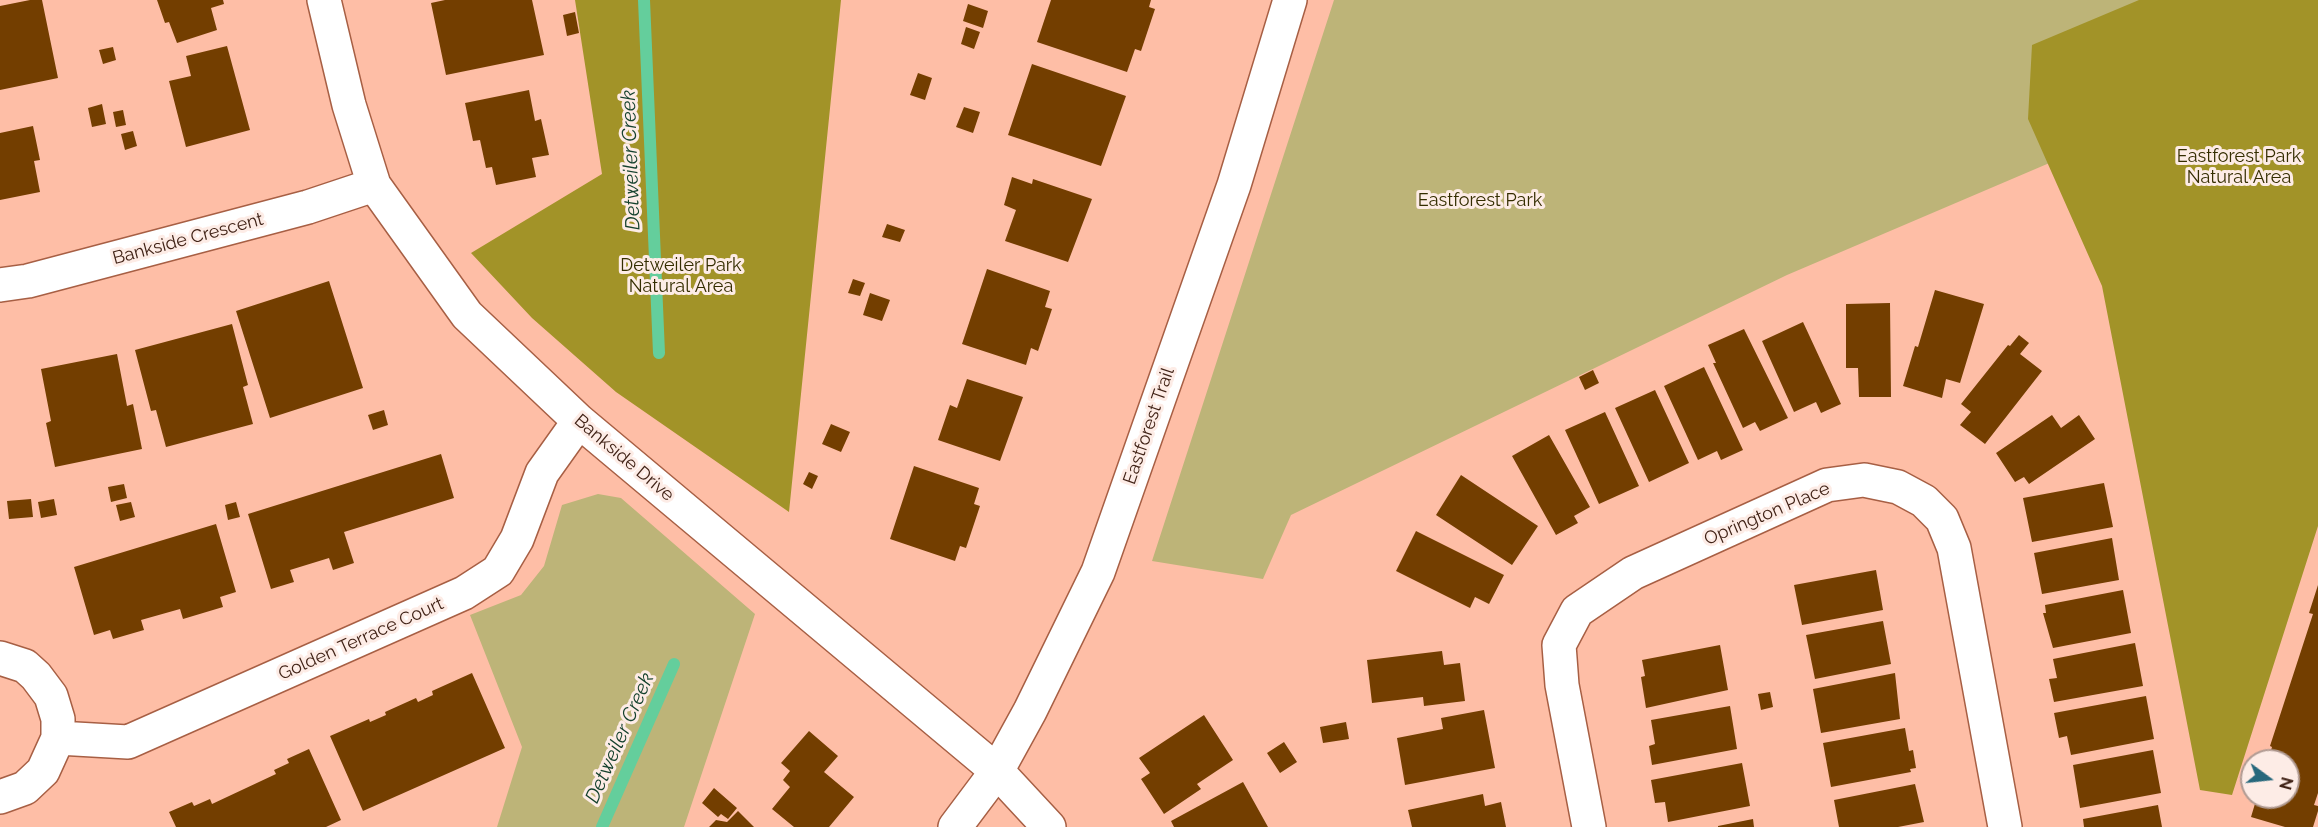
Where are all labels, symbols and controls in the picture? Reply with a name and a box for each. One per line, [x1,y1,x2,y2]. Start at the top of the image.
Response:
water label: Detweiler Creek [617,89,645,231]
park label: Eastforest Park Natural Area [2177,146,2301,188]
park label: Eastforest Park [1418,190,1542,212]
street label: Bankside Crescent [110,208,266,270]
park label: Detweiler Park Natural Area [620,255,742,298]
street label: Eastforest Trail [1119,365,1179,487]
street label: Bankside Drive [570,410,678,506]
street label: Oprington Place [1701,478,1833,550]
street label: Golden Terrace Court [275,593,447,685]
water label: Detweiler Creek [581,669,659,807]
north arrow [2240,749,2300,809]
text: N [2275,775,2297,792]

